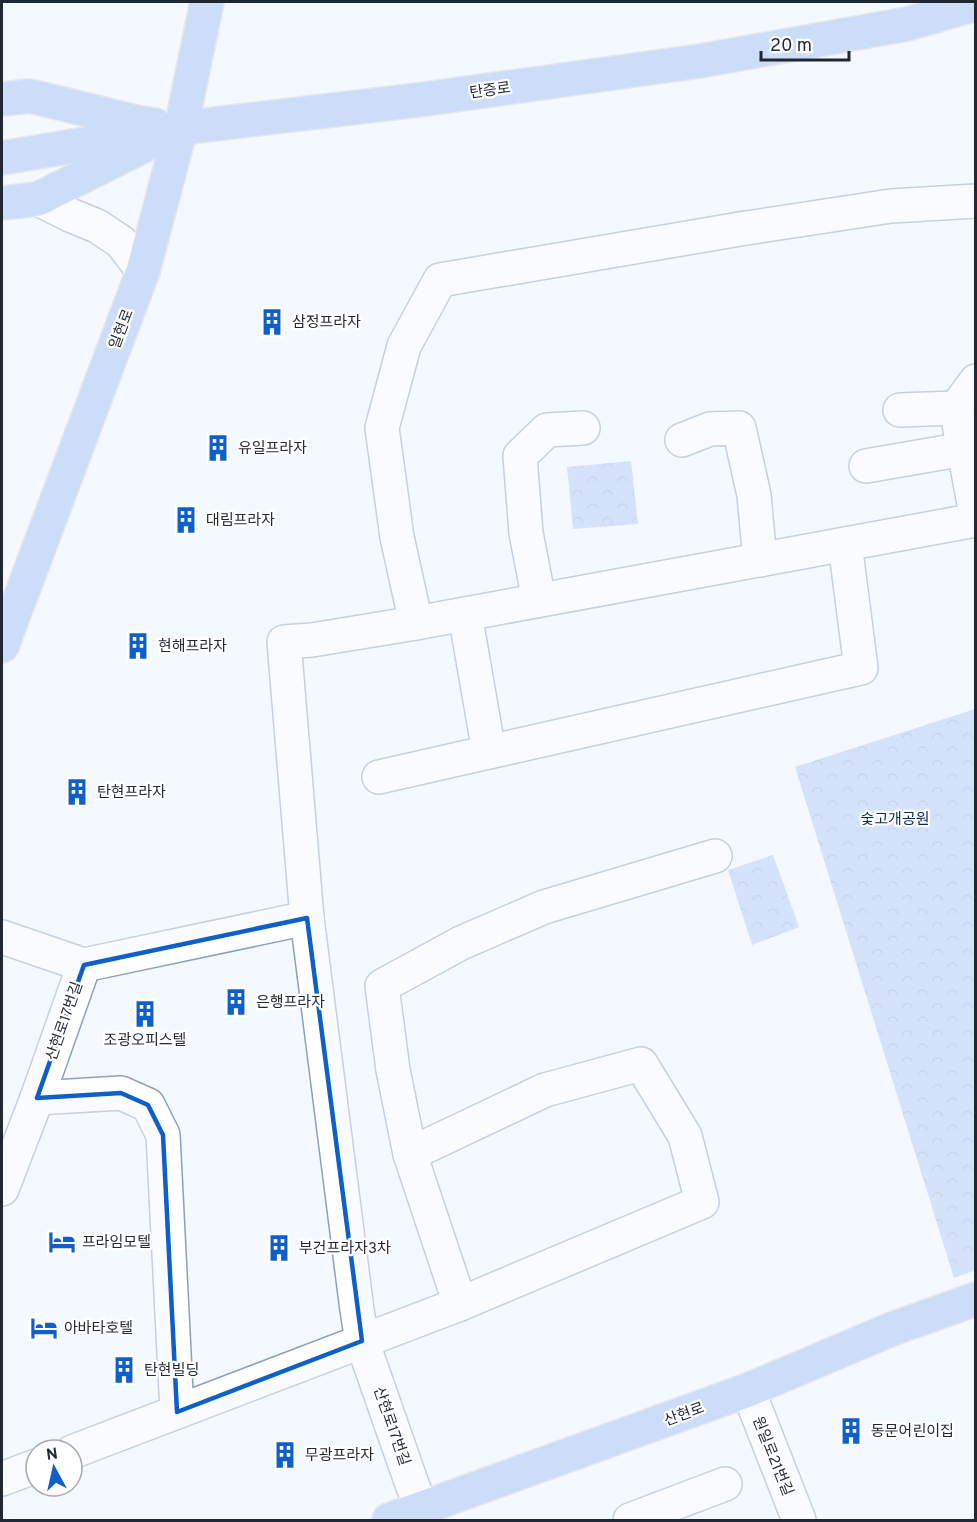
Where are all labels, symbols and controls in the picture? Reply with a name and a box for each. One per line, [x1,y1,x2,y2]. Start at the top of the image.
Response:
scale bar [761,24,850,62]
text: 20 m [770,35,812,58]
street label: 탄중로 [468,79,512,104]
street label: 일현로 [105,306,139,352]
building icon: 삼정프라자 [257,307,287,337]
place label: 삼정프라자 [292,314,361,333]
building icon: 유일프라자 [203,433,233,463]
place label: 유일프라자 [238,440,307,459]
building icon: 대림프라자 [171,505,201,535]
place label: 대림프라자 [206,512,275,531]
building icon: 현해프라자 [123,631,153,661]
place label: 현해프라자 [158,637,227,657]
building icon: 탄현프라자 [62,777,92,807]
place label: 탄현프라자 [97,783,166,803]
park label: 숯고개공원 [860,811,930,830]
street label: 산현로17번길 [42,979,88,1064]
building icon: 은행프라자 [221,987,251,1017]
place label: 은행프라자 [256,994,325,1013]
building icon: 조광오피스텔 [130,999,160,1029]
place label: 조광오피스텔 [104,1032,186,1051]
hotel icon: 프라임모텔 [47,1227,77,1257]
building icon: 부건프라자3차 [264,1233,294,1263]
place label: 프라임모텔 [82,1234,151,1253]
place label: 부건프라자3차 [299,1240,391,1259]
hotel icon: 아바타호텔 [29,1313,59,1343]
place label: 아바타호텔 [64,1320,133,1339]
building icon: 탄현빌딩 [109,1355,139,1385]
place label: 탄현빌딩 [144,1361,199,1381]
street label: 산현로17번길 [368,1384,414,1469]
street label: 산현로 [661,1398,707,1431]
street label: 원일로21번길 [747,1414,796,1499]
building icon: 동문어린이집 [836,1416,866,1446]
place label: 동문어린이집 [871,1423,954,1442]
north arrow [24,1438,84,1498]
building icon: 무광프라자 [270,1440,300,1470]
text: N [45,1444,59,1466]
place label: 무광프라자 [305,1447,374,1466]

